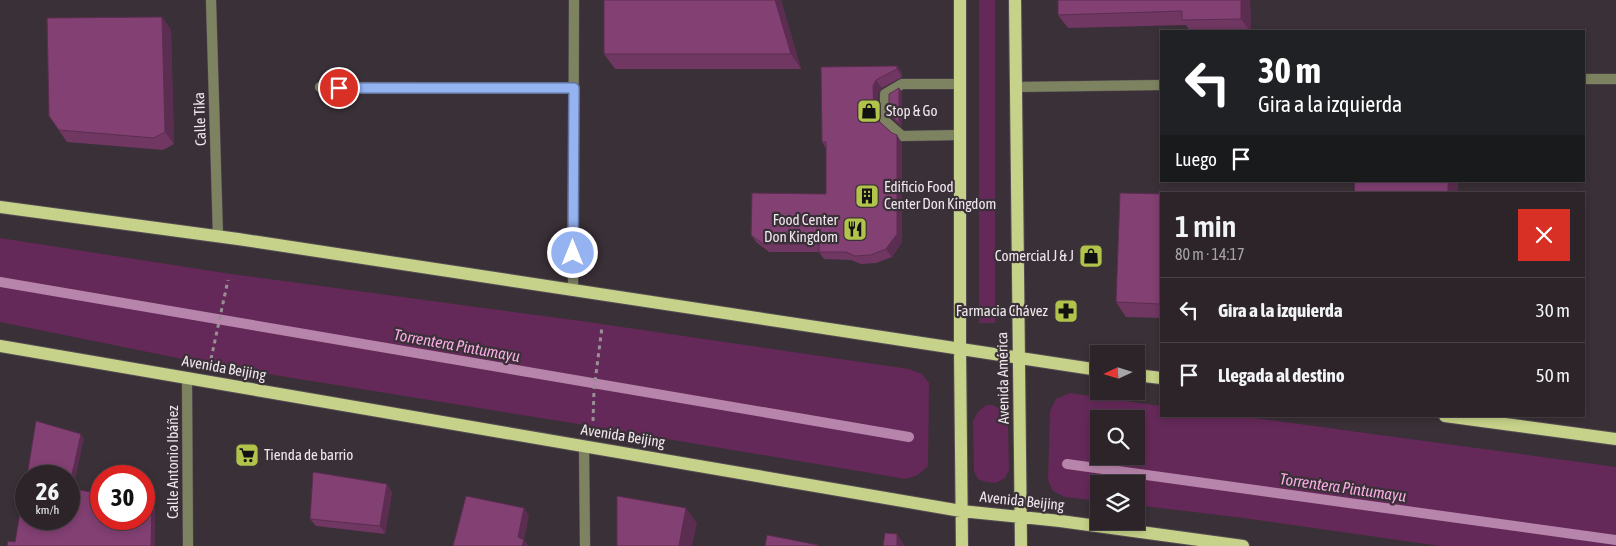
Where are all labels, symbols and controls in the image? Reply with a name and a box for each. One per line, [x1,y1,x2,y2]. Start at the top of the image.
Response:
icon: left [1175,50,1240,115]
text: 30 m [1258,50,1321,90]
pin [318,67,360,109]
icon: arrive [325,74,353,102]
text: Gira a la izquierda [1258,91,1402,117]
street label: Calle Tika [190,92,209,146]
shop icon: Stop & Go [856,98,882,124]
place label: Stop & Go [886,102,938,119]
icon: arrive [1227,145,1255,173]
text: Luego [1175,148,1217,170]
place label: Edificio Food Center Don Kingdom [884,178,996,212]
building icon: Edificio Food Center Don Kingdom [854,183,880,209]
text: 1 min [1175,209,1236,243]
button: close [1518,209,1570,261]
place label: Food Center Don Kingdom [764,211,839,245]
restaurant icon: Food Center Don Kingdom [842,216,868,242]
position arrow [546,226,598,278]
shop icon: Comercial J & J [1078,243,1104,269]
text: 80 m · 14:17 [1175,245,1245,263]
place label: Comercial J & J [995,247,1074,264]
icon: left [1175,296,1203,324]
pharmacy icon: Farmacia Chávez [1053,298,1079,324]
text: Gira a la izquierda [1218,299,1343,321]
text: 30 m [1536,299,1570,321]
place label: Farmacia Chávez [956,302,1049,319]
water label: Torrentera Pintumayu [392,325,522,366]
street label: Avenida América [993,332,1012,424]
north arrow [1090,345,1145,400]
map controls [1090,345,1145,530]
street label: Avenida Beijing [181,352,268,383]
icon: arrive [1175,361,1203,389]
text: Llegada al destino [1218,364,1345,386]
text: 50 m [1536,364,1570,386]
street label: Calle Antonio Ibáñez [164,405,181,519]
button: search [1090,410,1145,465]
street label: Avenida Beijing [580,420,667,451]
supermarket icon: Tienda de barrio [234,442,260,468]
place label: Tienda de barrio [264,446,353,463]
speed limit sign: 30 [90,465,155,530]
water label: Torrentera Pintumayu [1278,469,1408,506]
button: layers [1090,475,1145,530]
text: 26 [36,477,59,505]
street label: Avenida Beijing [979,488,1066,513]
text: km/h [36,503,59,517]

